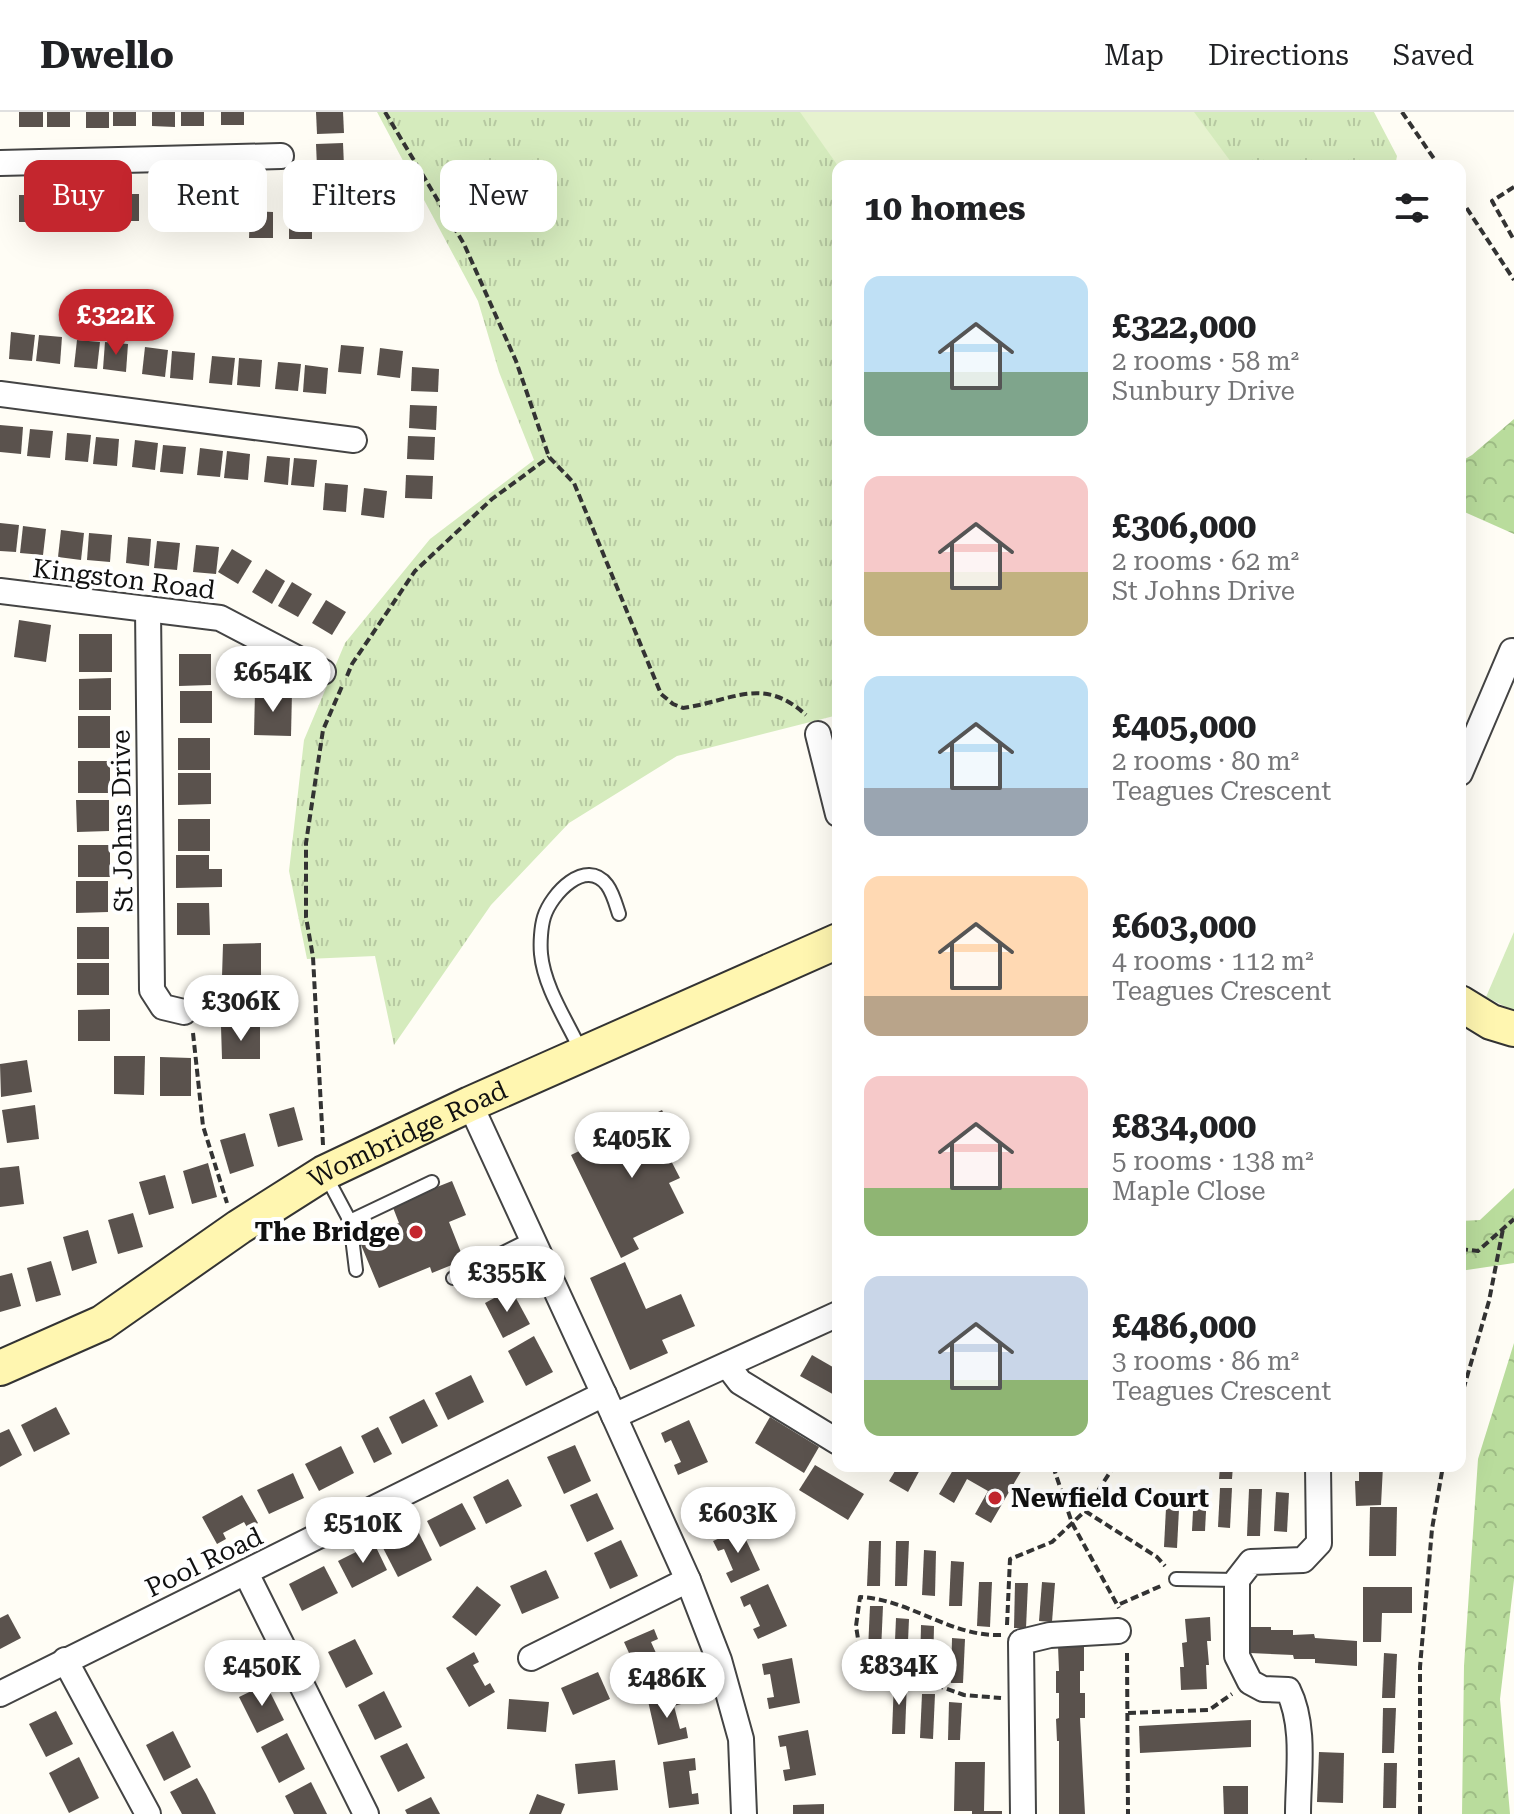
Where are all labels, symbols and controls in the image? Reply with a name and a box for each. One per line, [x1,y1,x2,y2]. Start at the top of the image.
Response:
text: Dwello [40,33,174,77]
text: Map [1104,39,1164,72]
text: Directions [1208,39,1349,72]
text: Saved [1393,39,1474,72]
chip: Buy [24,160,132,232]
chip: Rent [148,160,267,232]
chip: Filters [283,160,424,232]
chip: New [440,160,557,232]
icon: filters [1390,186,1434,230]
text: 10 homes [864,188,1026,228]
pin: £322K [60,289,172,357]
text: £322K [77,300,155,330]
text: £322,000 [1112,306,1256,346]
icon: home [928,308,1024,404]
text: 2 rooms · 58 m² [1112,346,1299,376]
text: Sunbury Drive [1112,376,1295,406]
text: £306,000 [1112,506,1256,546]
icon: home [928,508,1024,604]
text: 2 rooms · 62 m² [1112,546,1299,576]
street label: Kingston Road [31,553,217,605]
text: St Johns Drive [1112,576,1295,606]
pin: £654K [217,646,329,714]
text: £654K [234,657,312,687]
text: £405,000 [1112,706,1256,746]
icon: home [928,708,1024,804]
street label: St Johns Drive [105,729,139,913]
text: 2 rooms · 80 m² [1112,746,1299,776]
text: Teagues Crescent [1112,776,1331,806]
text: £603,000 [1112,906,1256,946]
icon: home [928,908,1024,1004]
text: 4 rooms · 112 m² [1112,946,1314,976]
pin: £306K [185,975,297,1043]
text: Teagues Crescent [1112,976,1331,1006]
text: £306K [202,986,280,1016]
street label: Wombridge Road [303,1074,512,1194]
text: £834,000 [1112,1106,1256,1146]
icon: home [928,1108,1024,1204]
pin: £405K [576,1112,688,1180]
text: £405K [593,1123,671,1153]
text: 5 rooms · 138 m² [1112,1146,1314,1176]
text: Maple Close [1112,1176,1266,1206]
place label: The Bridge [254,1217,400,1247]
marker: The Bridge [407,1223,425,1241]
pin: £355K [451,1246,563,1314]
text: £355K [468,1257,546,1287]
text: £486,000 [1112,1306,1256,1346]
icon: home [928,1308,1024,1404]
text: 3 rooms · 86 m² [1112,1346,1299,1376]
text: Teagues Crescent [1112,1376,1331,1406]
place label: Newfield Court [1011,1483,1210,1513]
pin: £603K [682,1487,794,1555]
marker: Newfield Court [986,1489,1004,1507]
pin: £510K [307,1497,419,1565]
text: £603K [699,1498,777,1528]
text: £510K [324,1508,402,1538]
street label: Pool Road [141,1521,268,1603]
pin: £834K [843,1639,955,1707]
pin: £450K [206,1640,318,1708]
text: £834K [860,1650,938,1680]
text: £450K [223,1651,301,1681]
pin: £486K [611,1652,723,1720]
text: £486K [628,1663,706,1693]

